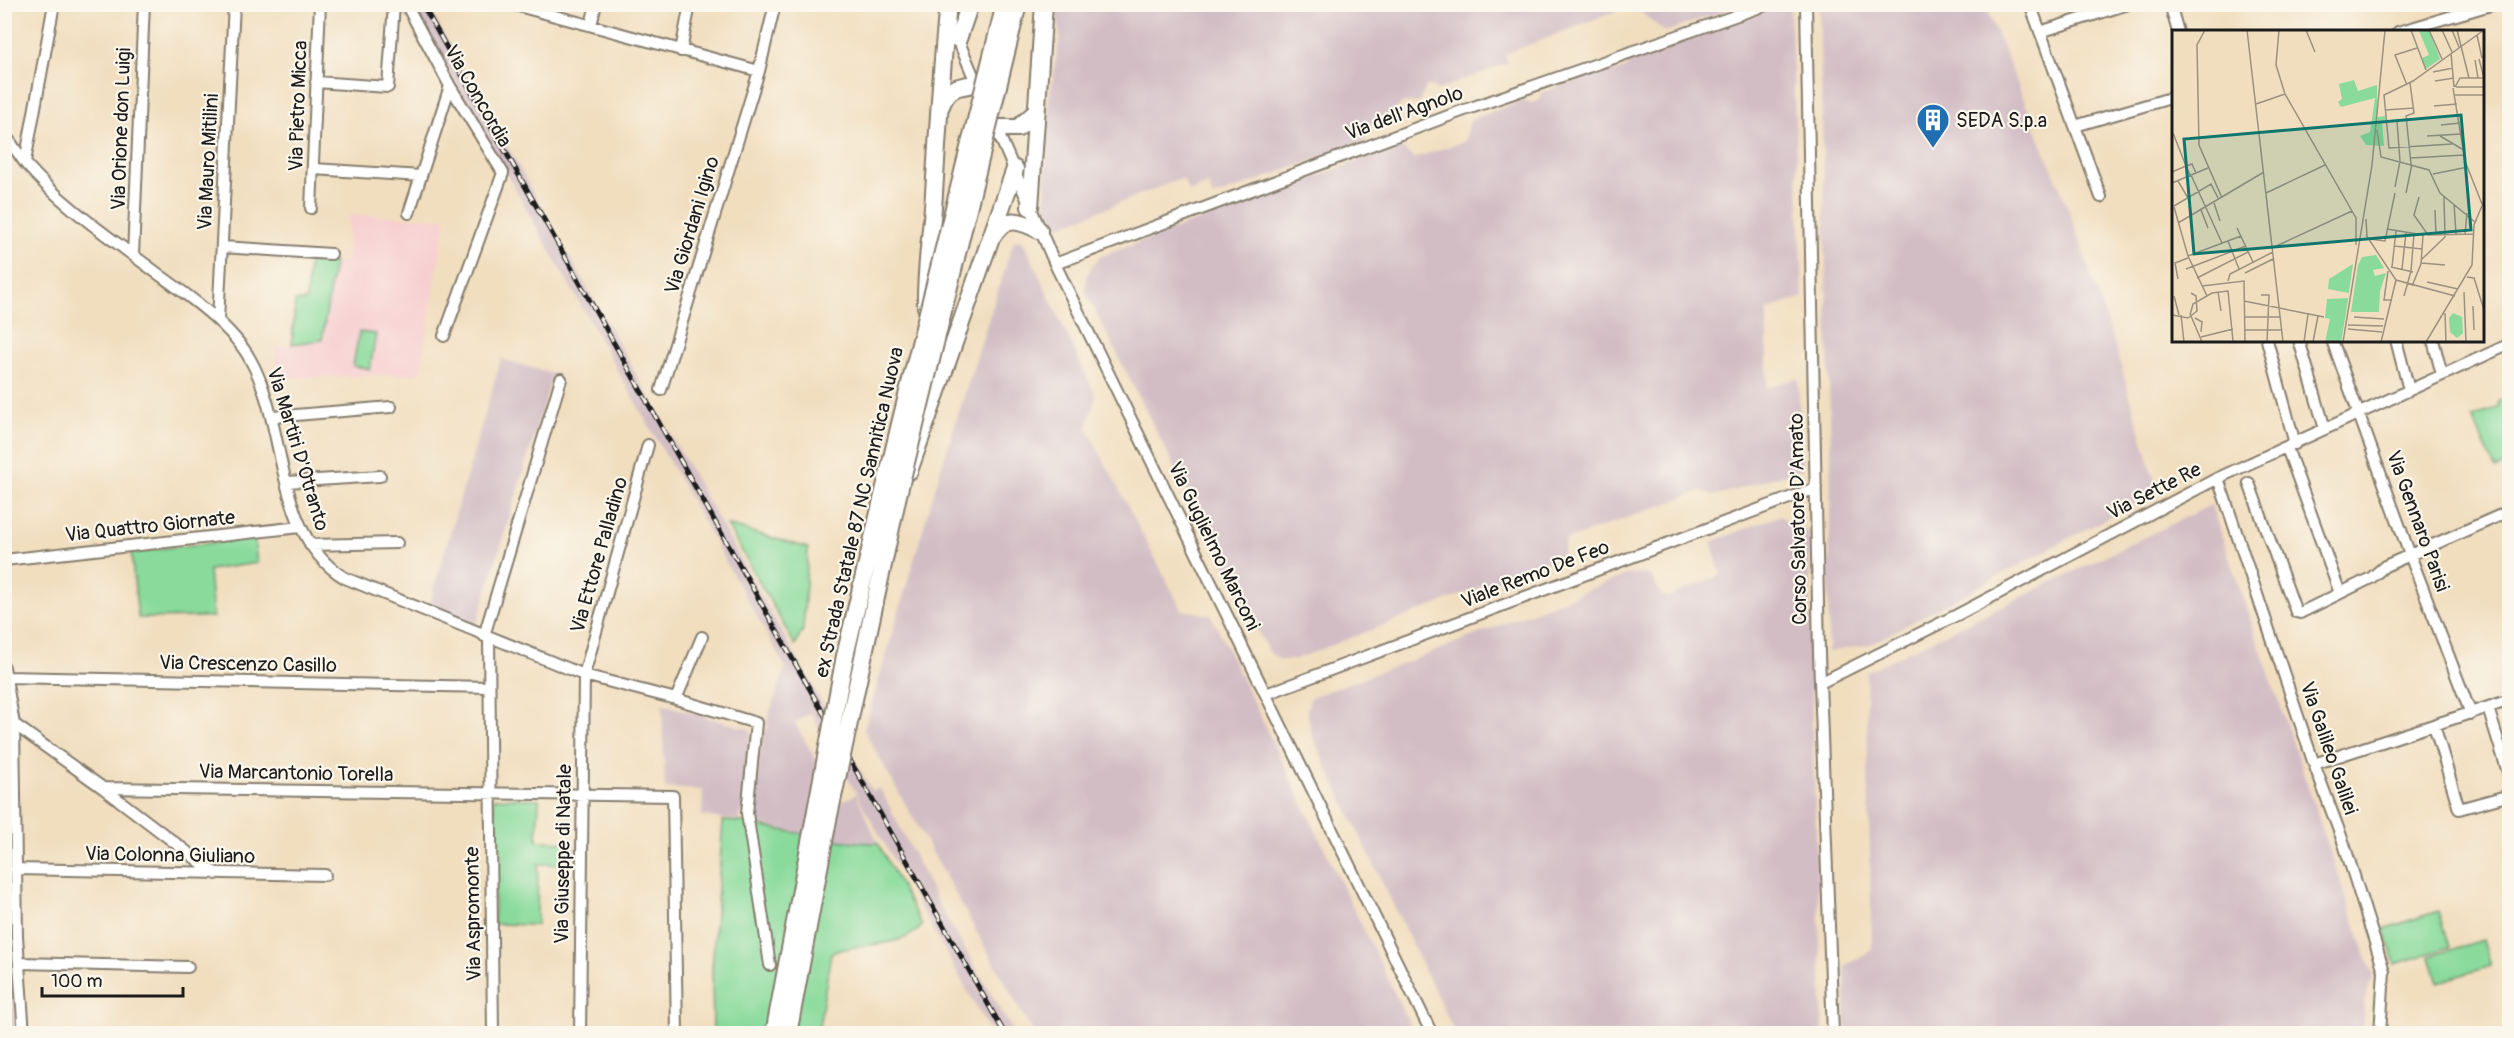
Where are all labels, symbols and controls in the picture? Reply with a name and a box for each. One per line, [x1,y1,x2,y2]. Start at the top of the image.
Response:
inset map [2172,30,2484,342]
street label: Via Pietro Micca [283,40,313,172]
street label: Via Concordia [439,41,517,151]
street label: Via Orione don Luigi [106,47,136,211]
street label: Via dell'Agnolo [1342,80,1467,146]
street label: Via Mauro Mitilini [192,93,224,231]
building icon: SEDA S.p.a [1915,102,1951,149]
place label: SEDA S.p.a [1956,108,2047,133]
street label: Via Giordani Igino [659,153,725,297]
street label: ex Strada Statale 87 NC Sannitica Nuova [809,344,909,680]
street label: Via Martiri D'Otranto [261,364,335,534]
street label: Corso Salvatore D'Amato [1784,413,1812,625]
street label: Via Gennaro Parisi [2381,447,2455,595]
street label: Via Guglielmo Marconi [1162,457,1266,635]
street label: Via Sette Re [2103,457,2205,525]
street label: Via Ettore Palladino [565,474,633,636]
street label: Via Quattro Giornate [64,505,236,547]
street label: Viale Remo De Feo [1457,534,1613,614]
street label: Via Crescenzo Casillo [159,650,337,678]
street label: Via Galileo Galilei [2295,678,2363,818]
street label: Via Marcantonio Torella [198,759,394,787]
street label: Via Giuseppe di Natale [549,764,577,944]
street label: Via Colonna Giuliano [85,841,256,869]
street label: Via Aspromonte [459,846,487,982]
scale bar [42,960,183,998]
text: 100 m [51,970,103,993]

